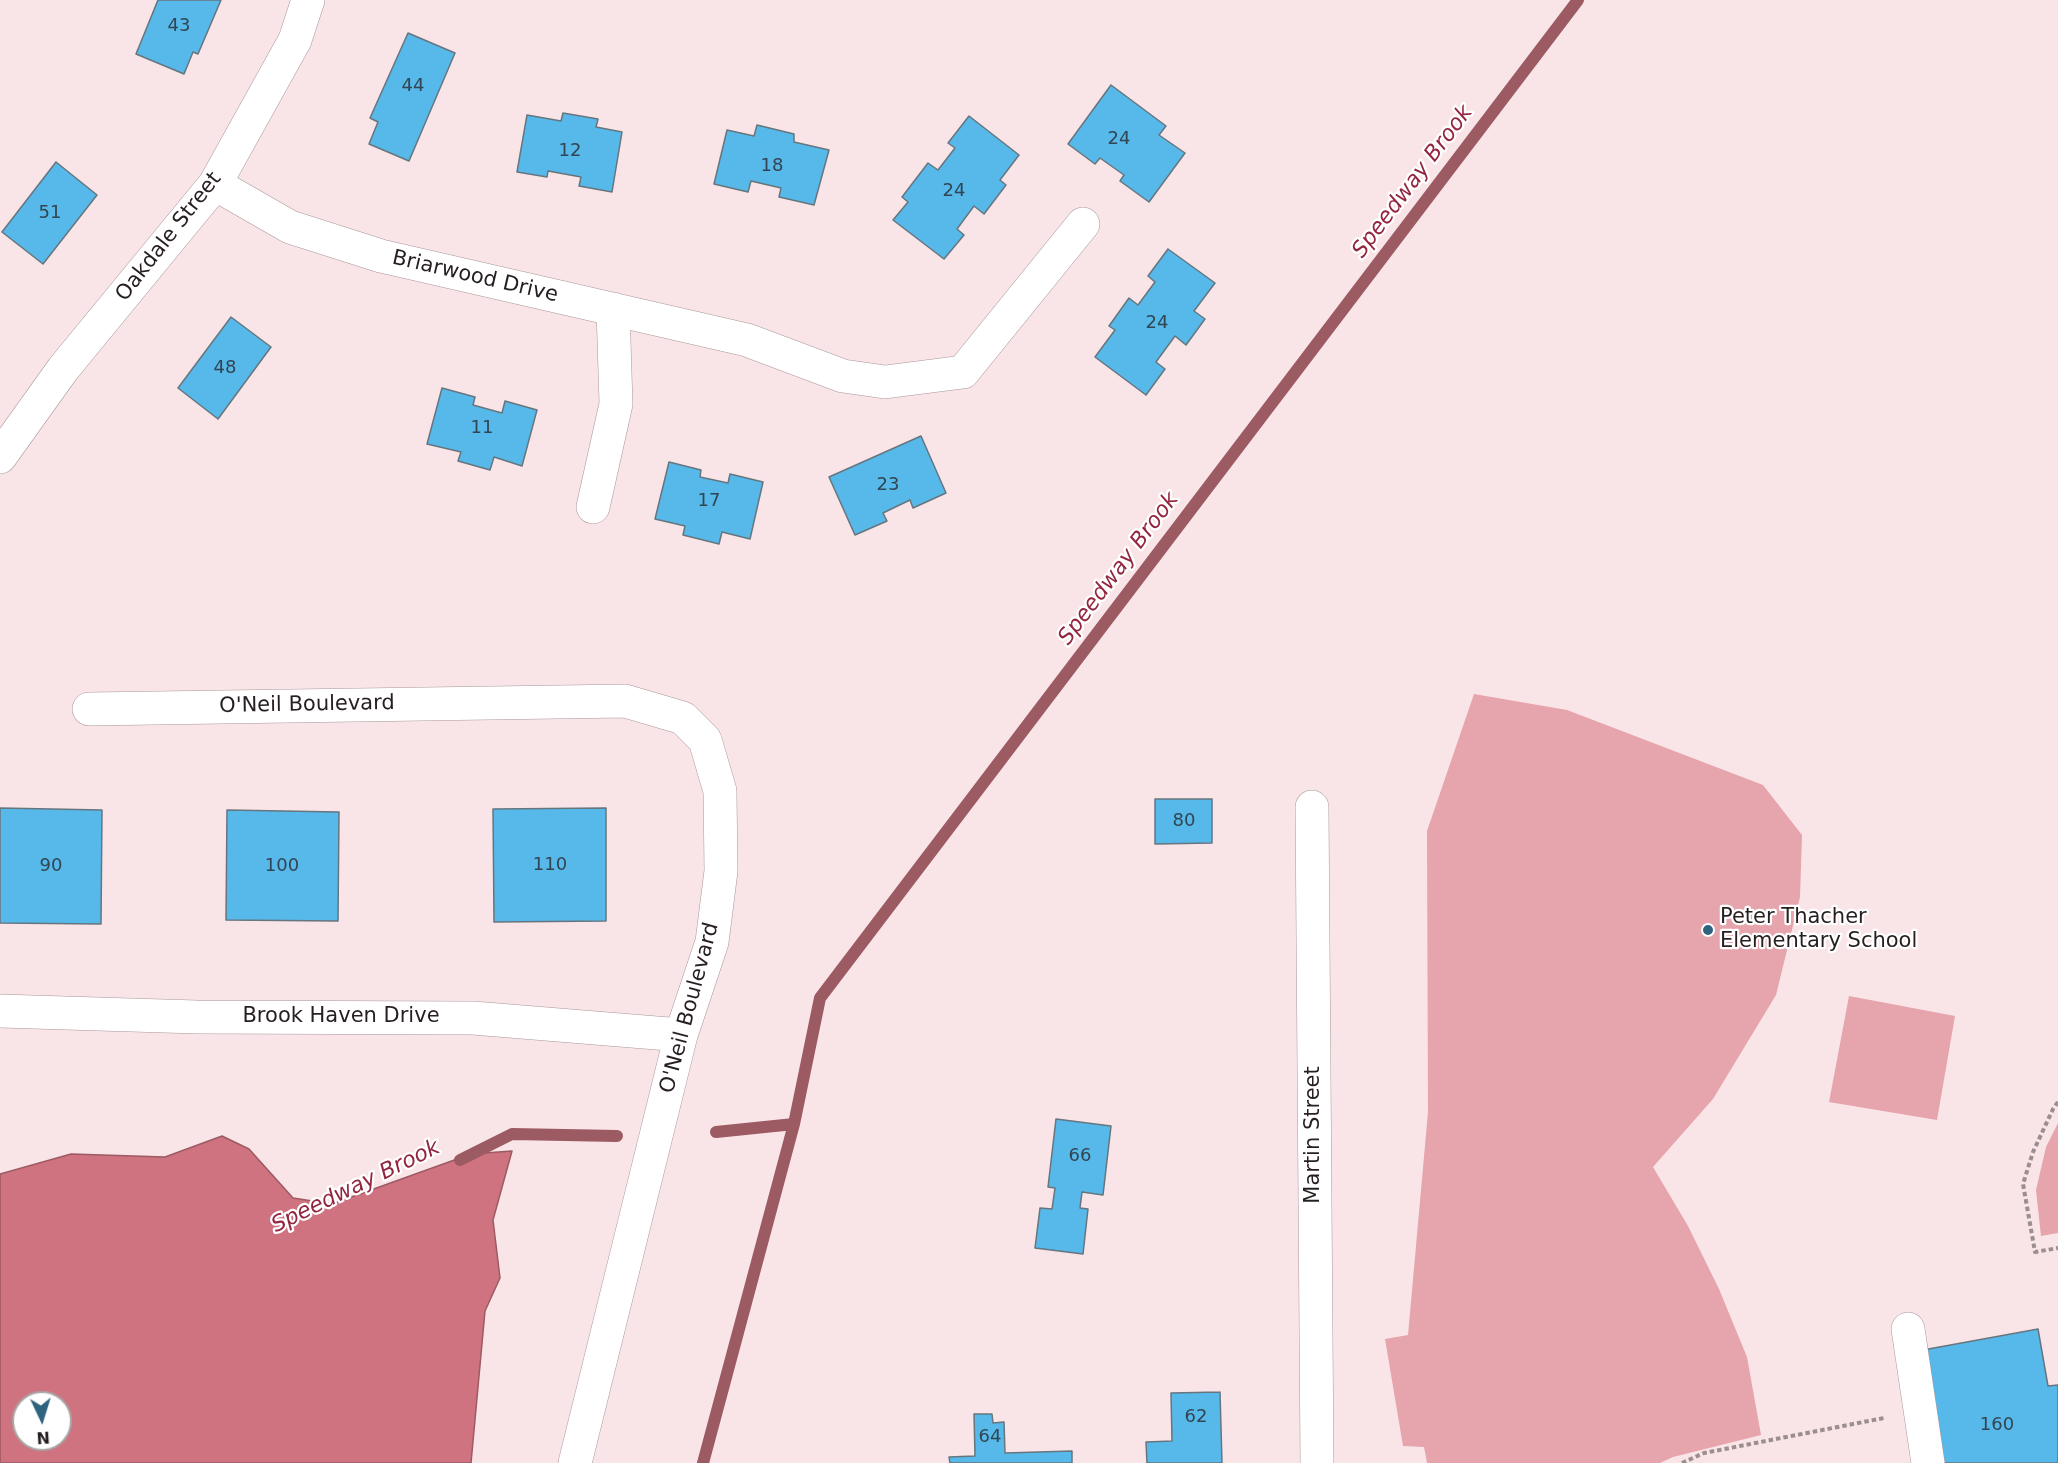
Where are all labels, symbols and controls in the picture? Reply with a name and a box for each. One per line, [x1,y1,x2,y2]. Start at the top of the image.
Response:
house number: 43 [168,15,190,37]
house number: 44 [402,75,424,97]
water label: Speedway Brook [1347,100,1479,264]
house number: 24 [1108,128,1130,150]
house number: 12 [559,140,581,162]
house number: 18 [761,155,783,177]
street label: Oakdale Street [111,167,227,307]
house number: 24 [943,180,965,202]
house number: 51 [39,202,61,224]
street label: Briarwood Drive [390,246,560,308]
house number: 24 [1146,312,1168,334]
house number: 48 [214,357,236,379]
house number: 11 [471,417,493,439]
house number: 23 [877,474,899,496]
water label: Speedway Brook [1053,487,1185,651]
house number: 17 [698,490,720,512]
street label: O'Neil Boulevard [219,691,395,719]
house number: 80 [1173,810,1195,832]
house number: 110 [533,854,567,876]
house number: 90 [40,855,62,877]
house number: 100 [265,855,299,877]
place label: Peter Thacher Elementary School [1720,905,1917,955]
street label: O'Neil Boulevard [655,920,725,1096]
marker: Peter Thacher Elementary School [1701,923,1715,937]
street label: Brook Haven Drive [242,1004,440,1030]
street label: Martin Street [1301,1066,1327,1204]
water label: Speedway Brook [267,1135,445,1239]
house number: 66 [1069,1145,1091,1167]
north arrow [12,1391,72,1451]
house number: 62 [1185,1406,1207,1428]
house number: 160 [1980,1414,2014,1436]
house number: 64 [979,1426,1001,1448]
text: N [36,1428,51,1447]

